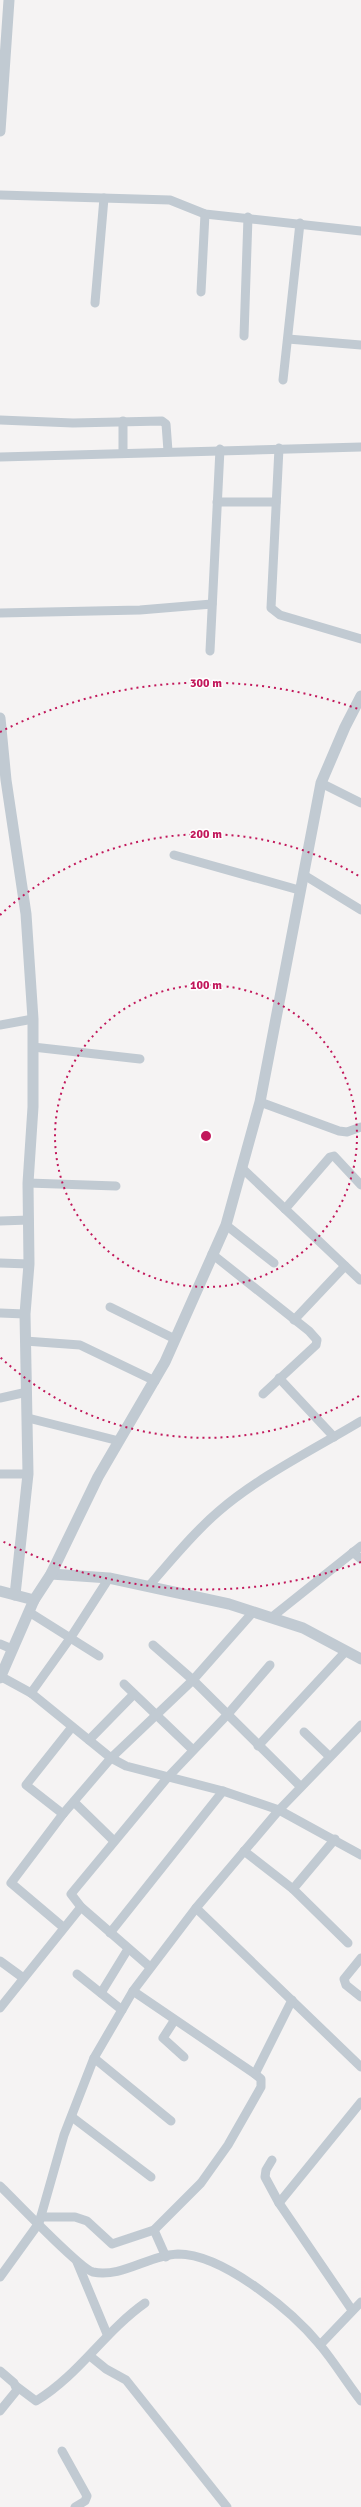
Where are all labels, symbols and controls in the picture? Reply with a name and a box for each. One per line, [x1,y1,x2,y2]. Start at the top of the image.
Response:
text: 300 m [190,676,222,691]
text: 200 m [190,827,222,842]
text: 100 m [190,978,222,993]
centre of rings [199,1129,213,1143]

